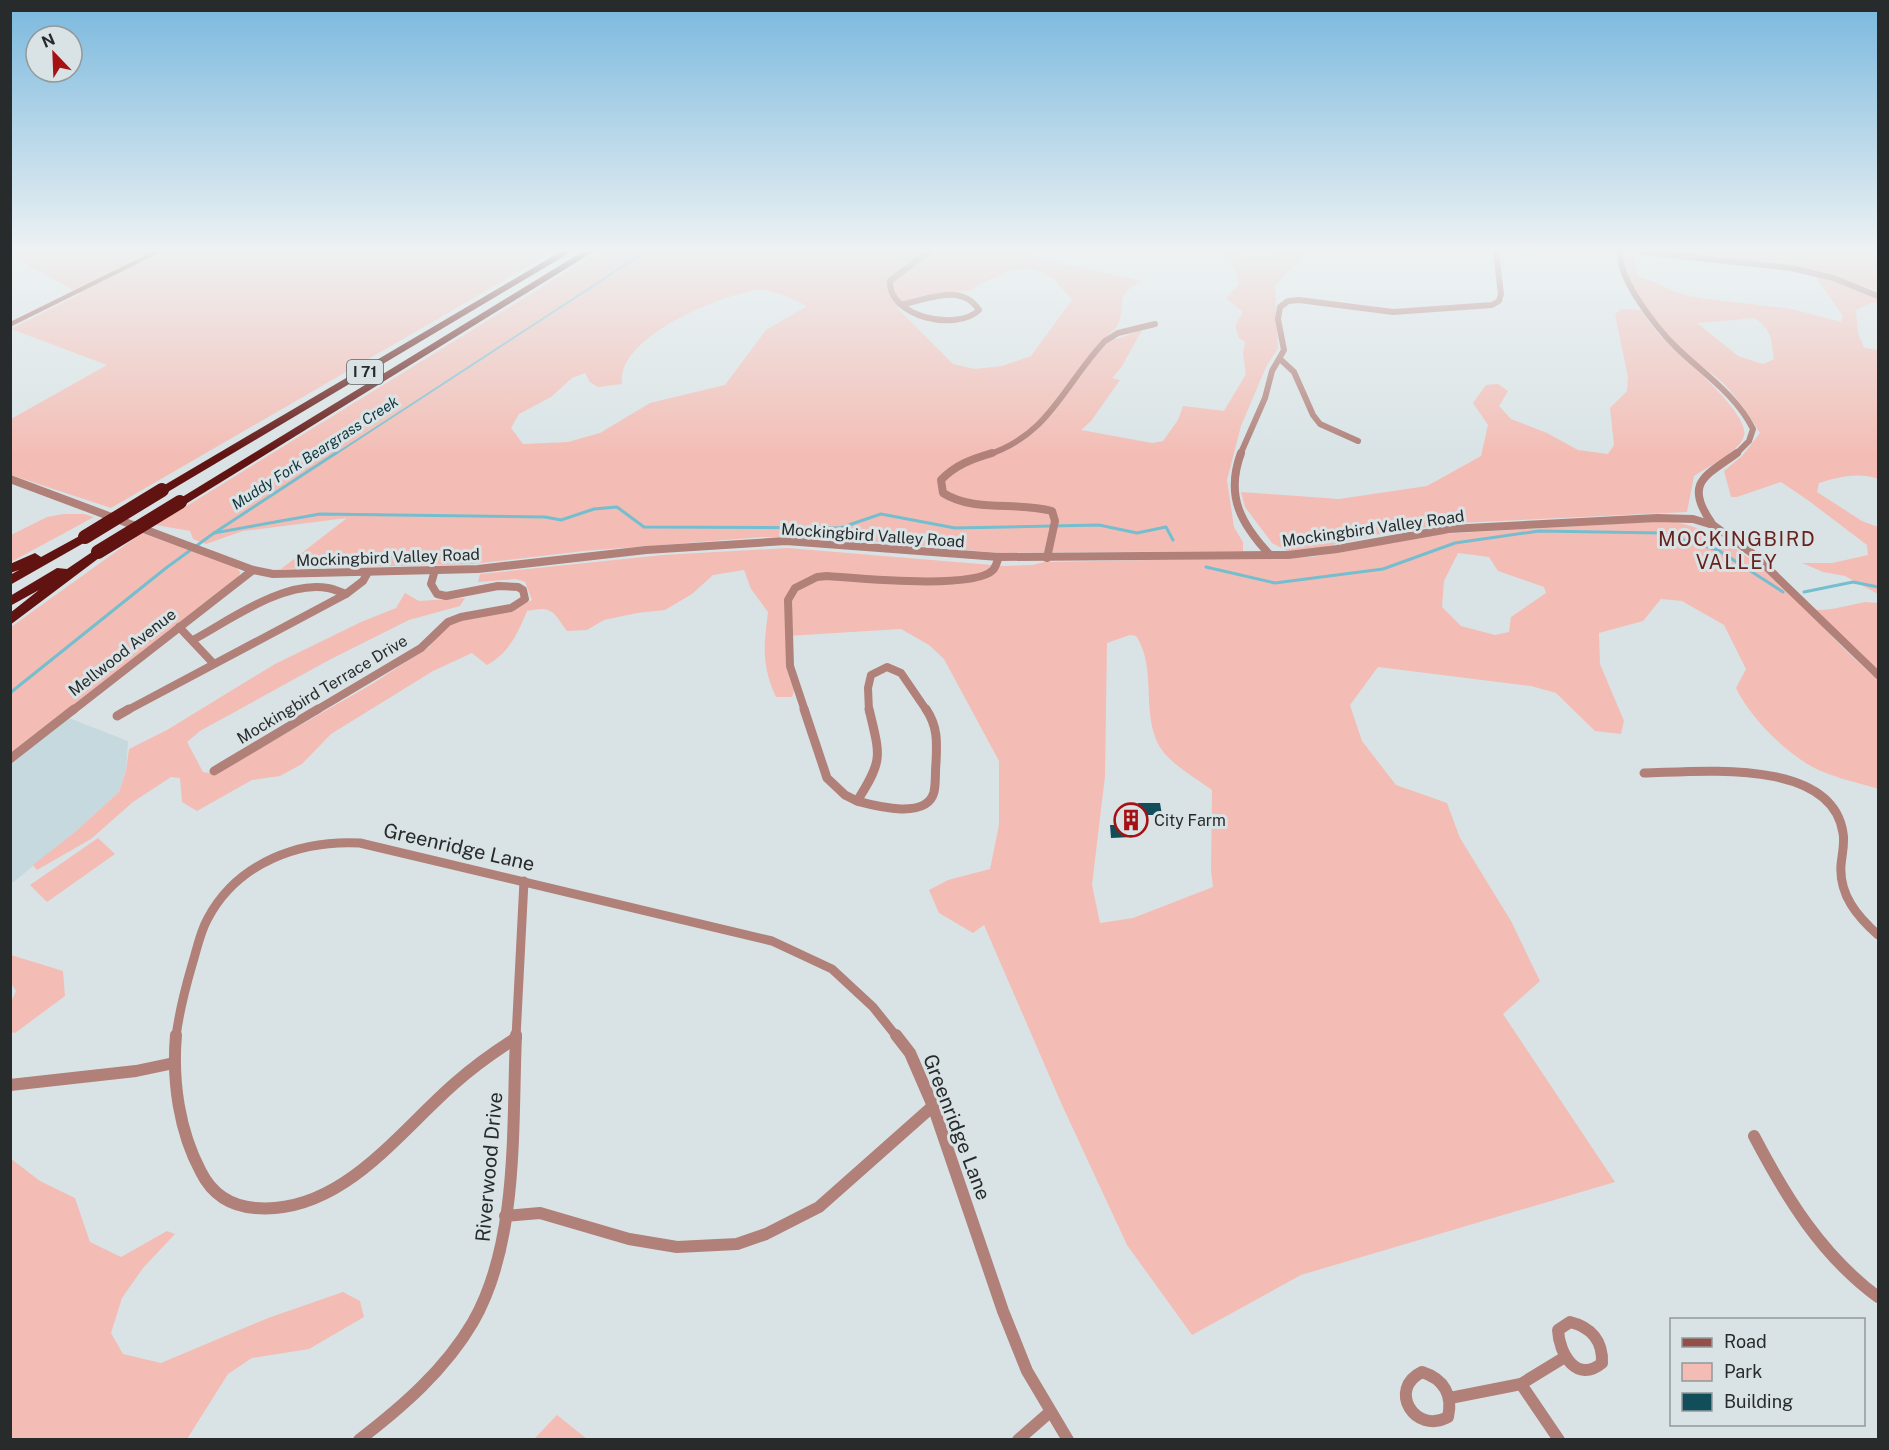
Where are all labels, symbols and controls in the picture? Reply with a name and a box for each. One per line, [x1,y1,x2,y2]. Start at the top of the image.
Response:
north arrow [24,24,84,84]
text: N [39,29,58,52]
road number: I 71 [347,360,383,384]
water label: Muddy Fork Beargrass Creek [228,392,402,513]
street label: Mockingbird Valley Road [1281,506,1465,551]
street label: Mockingbird Valley Road [781,520,965,551]
district label: MOCKINGBIRD VALLEY [1658,527,1816,574]
street label: Mockingbird Valley Road [296,545,480,570]
street label: Mellwood Avenue [65,605,180,700]
street label: Mockingbird Terrace Drive [234,631,411,748]
building icon: City Farm [1113,802,1149,838]
place label: City Farm [1154,811,1226,830]
street label: Greenridge Lane [381,818,537,876]
street label: Greenridge Lane [918,1051,996,1203]
street label: Riverwood Drive [470,1091,508,1243]
legend [1670,1318,1865,1426]
text: Road [1724,1331,1767,1352]
text: Park [1724,1361,1762,1382]
text: Building [1724,1391,1793,1412]

